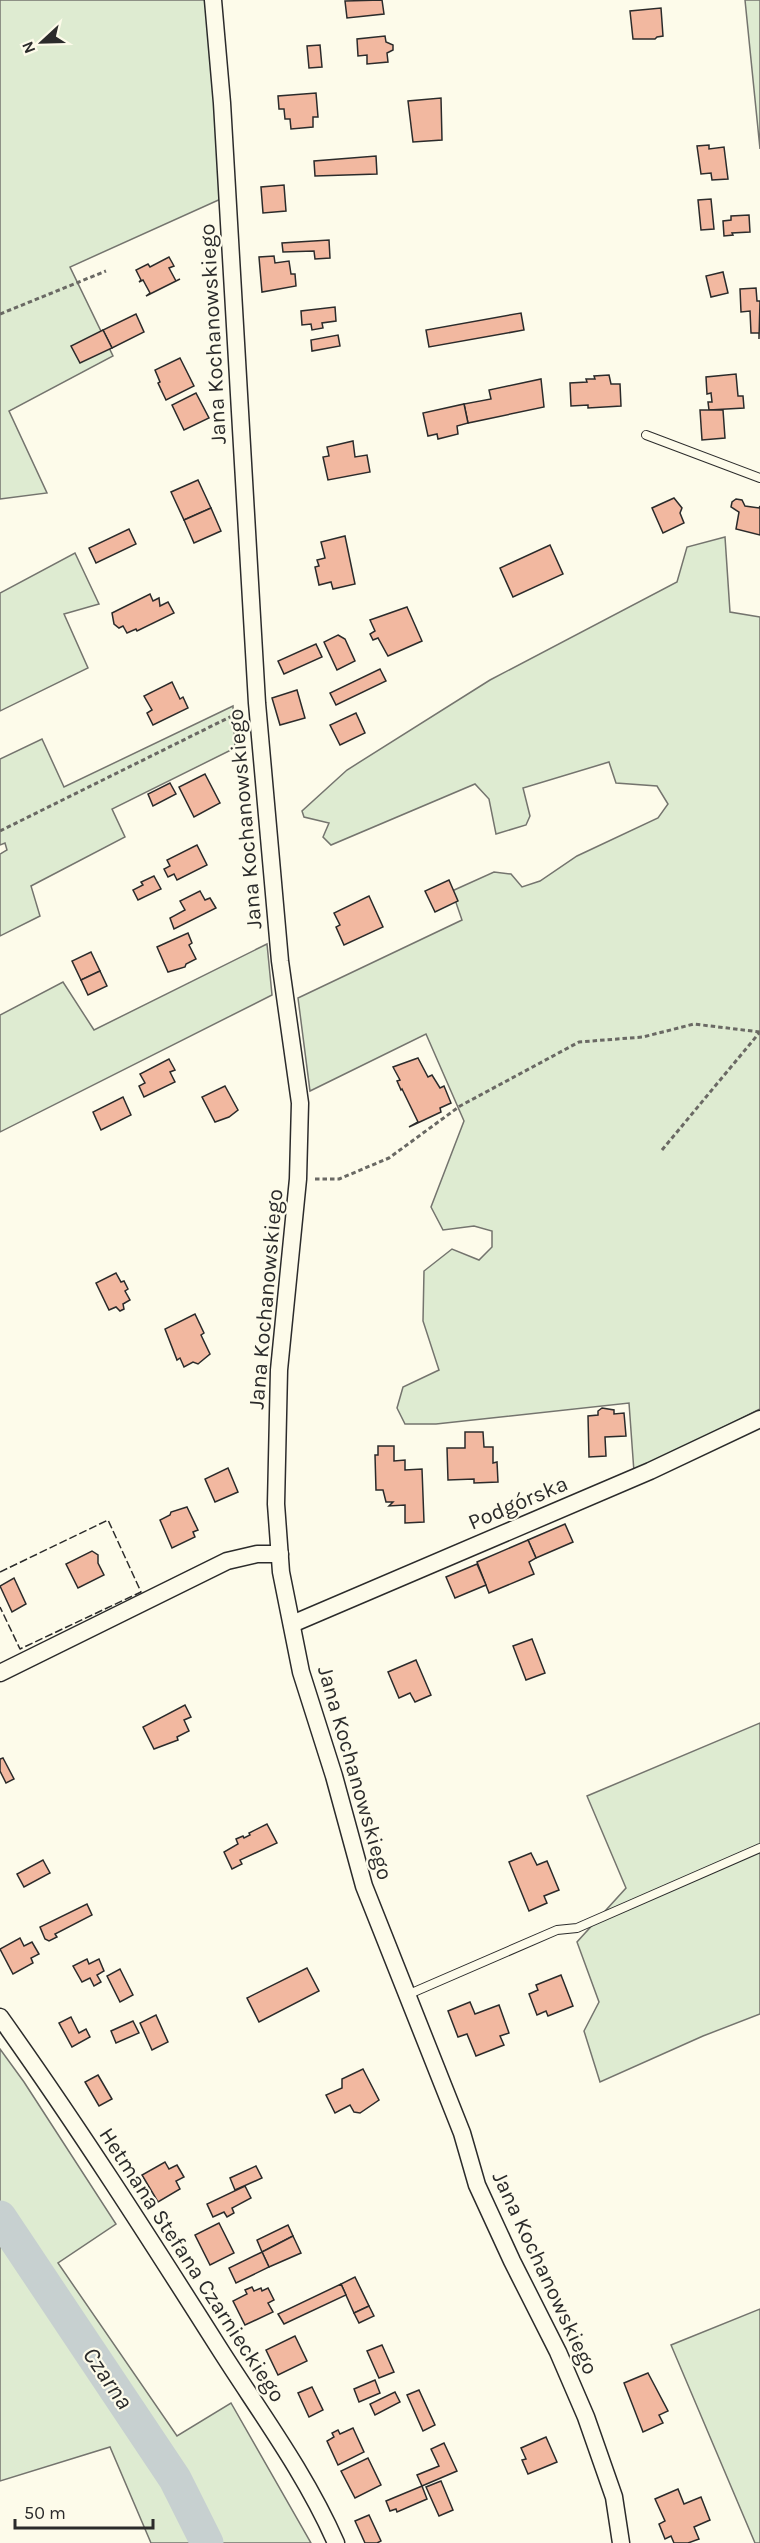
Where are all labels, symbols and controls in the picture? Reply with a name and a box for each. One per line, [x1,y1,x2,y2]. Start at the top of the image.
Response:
north arrow [12,12,72,72]
text: N [18,39,40,56]
street label: Jana Kochanowskiego [194,223,232,445]
street label: Jana Kochanowskiego [222,708,268,930]
street label: Jana Kochanowskiego [243,1188,289,1410]
street label: Podgórska [464,1470,572,1536]
street label: Jana Kochanowskiego [312,1663,398,1883]
street label: Hetmana Stefana Czarnieckiego [93,2123,291,2407]
street label: Jana Kochanowskiego [486,2167,604,2379]
water label: Czarna [77,2342,139,2414]
scale bar [15,2492,153,2530]
text: 50 m [24,2502,66,2524]

